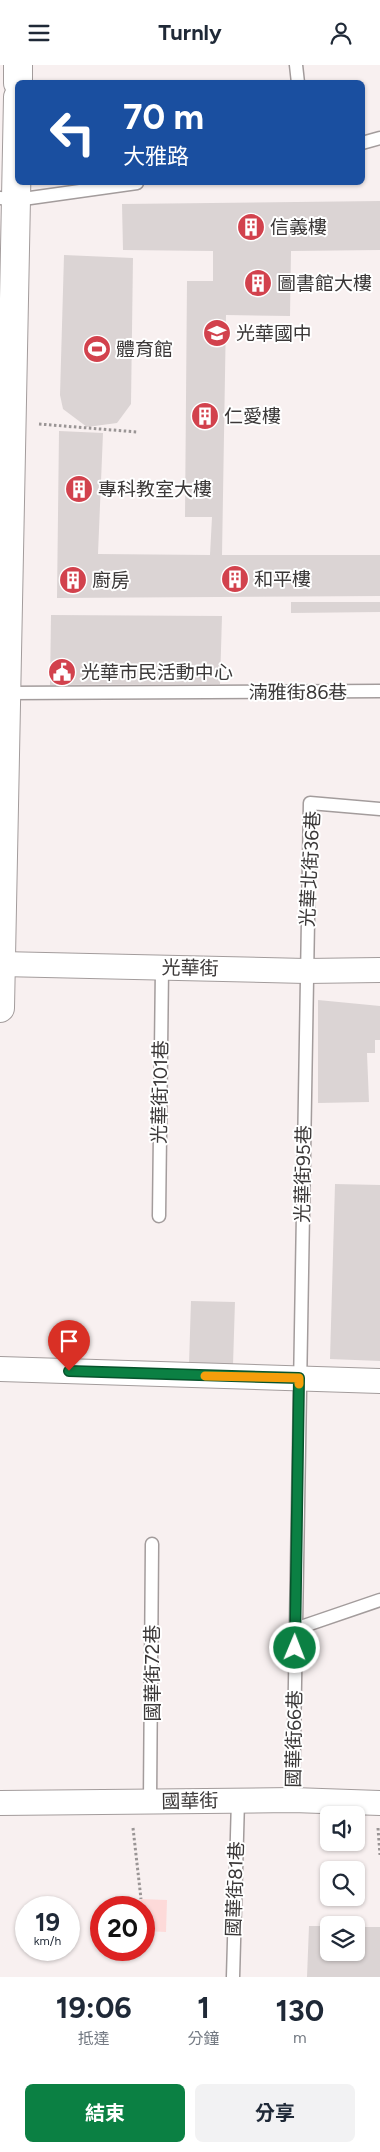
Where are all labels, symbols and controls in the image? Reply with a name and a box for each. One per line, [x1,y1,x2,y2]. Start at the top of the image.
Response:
icon: menu [25,19,53,47]
text: Turnly [158,19,222,46]
icon: person [327,19,355,47]
text: 70 m [123,96,204,138]
icon: left [40,100,105,165]
text: 大雅路 [123,143,189,170]
building icon: 信義樓 [236,212,266,242]
place label: 信義樓 [270,216,327,239]
building icon: 圖書館大樓 [243,268,273,298]
place label: 圖書館大樓 [277,272,372,295]
school or university icon: 光華國中 [202,318,232,348]
place label: 光華國中 [236,322,312,345]
sports icon: 體育館 [82,334,112,364]
place label: 體育館 [116,338,173,361]
building icon: 仁愛樓 [190,401,220,431]
place label: 仁愛樓 [224,405,281,428]
building icon: 專科教室大樓 [64,474,94,504]
place label: 專科教室大樓 [98,478,212,501]
building icon: 和平樓 [220,564,250,594]
building icon: 廚房 [58,565,88,595]
place label: 和平樓 [254,568,311,591]
place label: 廚房 [92,569,130,592]
public building icon: 光華市民活動中心 [47,657,77,687]
place label: 光華市民活動中心 [81,661,233,684]
street label: 湳雅街86巷 [249,681,347,704]
street label: 光華北街36巷 [295,810,325,928]
street label: 光華街 [161,956,219,980]
street label: 光華街101巷 [148,1040,172,1144]
street label: 光華街95巷 [291,1125,315,1223]
pin [48,1320,90,1371]
icon: arrive [55,1327,83,1355]
position arrow [268,1621,320,1673]
street label: 國華街72巷 [141,1625,164,1721]
street label: 國華街66巷 [282,1690,306,1788]
street label: 國華街 [161,1789,219,1813]
map controls [320,1806,365,1961]
button: sound [320,1806,365,1851]
street label: 國華街81巷 [222,1841,248,1937]
button: search [320,1861,365,1906]
speed limit sign: 20 [90,1896,155,1961]
text: 19 [35,1907,60,1937]
button: layers [320,1916,365,1961]
text: km/h [34,1934,61,1948]
text: 19:06 [56,1989,132,2026]
text: 1 [197,1989,210,2026]
text: 130 [275,1992,324,2029]
text: m [293,2028,307,2047]
text: 抵達 [78,2029,110,2048]
text: 分鐘 [188,2029,220,2048]
button: 結束 [25,2084,185,2142]
button: 分享 [195,2084,355,2142]

